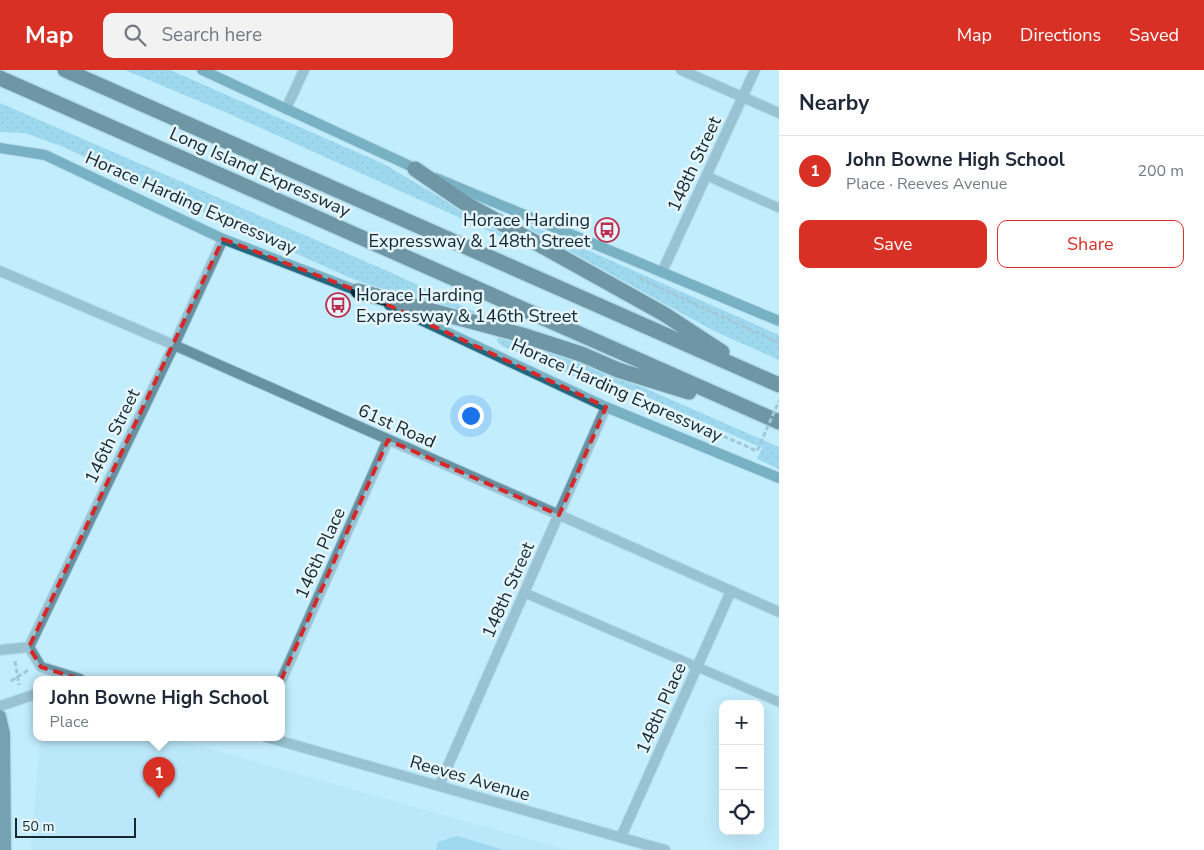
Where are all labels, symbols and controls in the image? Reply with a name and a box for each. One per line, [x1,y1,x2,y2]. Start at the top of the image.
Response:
search box [103,13,453,58]
text: Map [25,19,73,51]
icon: search [121,21,149,49]
text: Search here [161,22,262,48]
text: Map [957,23,992,47]
text: Directions [1020,23,1101,47]
text: Saved [1129,23,1179,47]
text: Nearby [799,89,869,117]
street label: 148th Street [661,112,727,216]
street label: Long Island Expressway [166,121,355,223]
street label: Horace Harding Expressway [82,146,301,261]
text: John Bowne High School [846,147,1065,173]
text: 1 [810,160,820,182]
text: 200 m [1137,160,1184,182]
text: Place · Reeves Avenue [846,173,1007,195]
place label: Horace Harding Expressway & 148th Street [368,208,591,253]
bus stop icon: Horace Harding Expressway & 148th Street [594,217,620,243]
button: Save [799,220,987,268]
button: Share [997,220,1184,268]
place label: Horace Harding Expressway & 146th Street [356,283,578,328]
bus stop icon: Horace Harding Expressway & 146th Street [325,292,351,318]
street label: Horace Harding Expressway [508,333,727,448]
street label: 146th Street [79,384,146,487]
street label: 61st Road [354,398,440,454]
your location [458,403,484,429]
street label: 146th Place [289,504,351,602]
street label: 148th Street [476,538,540,642]
street label: 148th Place [630,659,692,757]
popup [33,676,285,741]
text: John Bowne High School [50,685,268,711]
map controls [719,700,764,835]
button: + [719,700,764,745]
text: Place [50,711,89,733]
button: − [719,745,764,790]
street label: Reeves Avenue [407,749,533,807]
pin: 1 [143,757,175,798]
button: locate [719,790,764,835]
scale bar [15,815,136,838]
text: 50 m [22,817,54,836]

